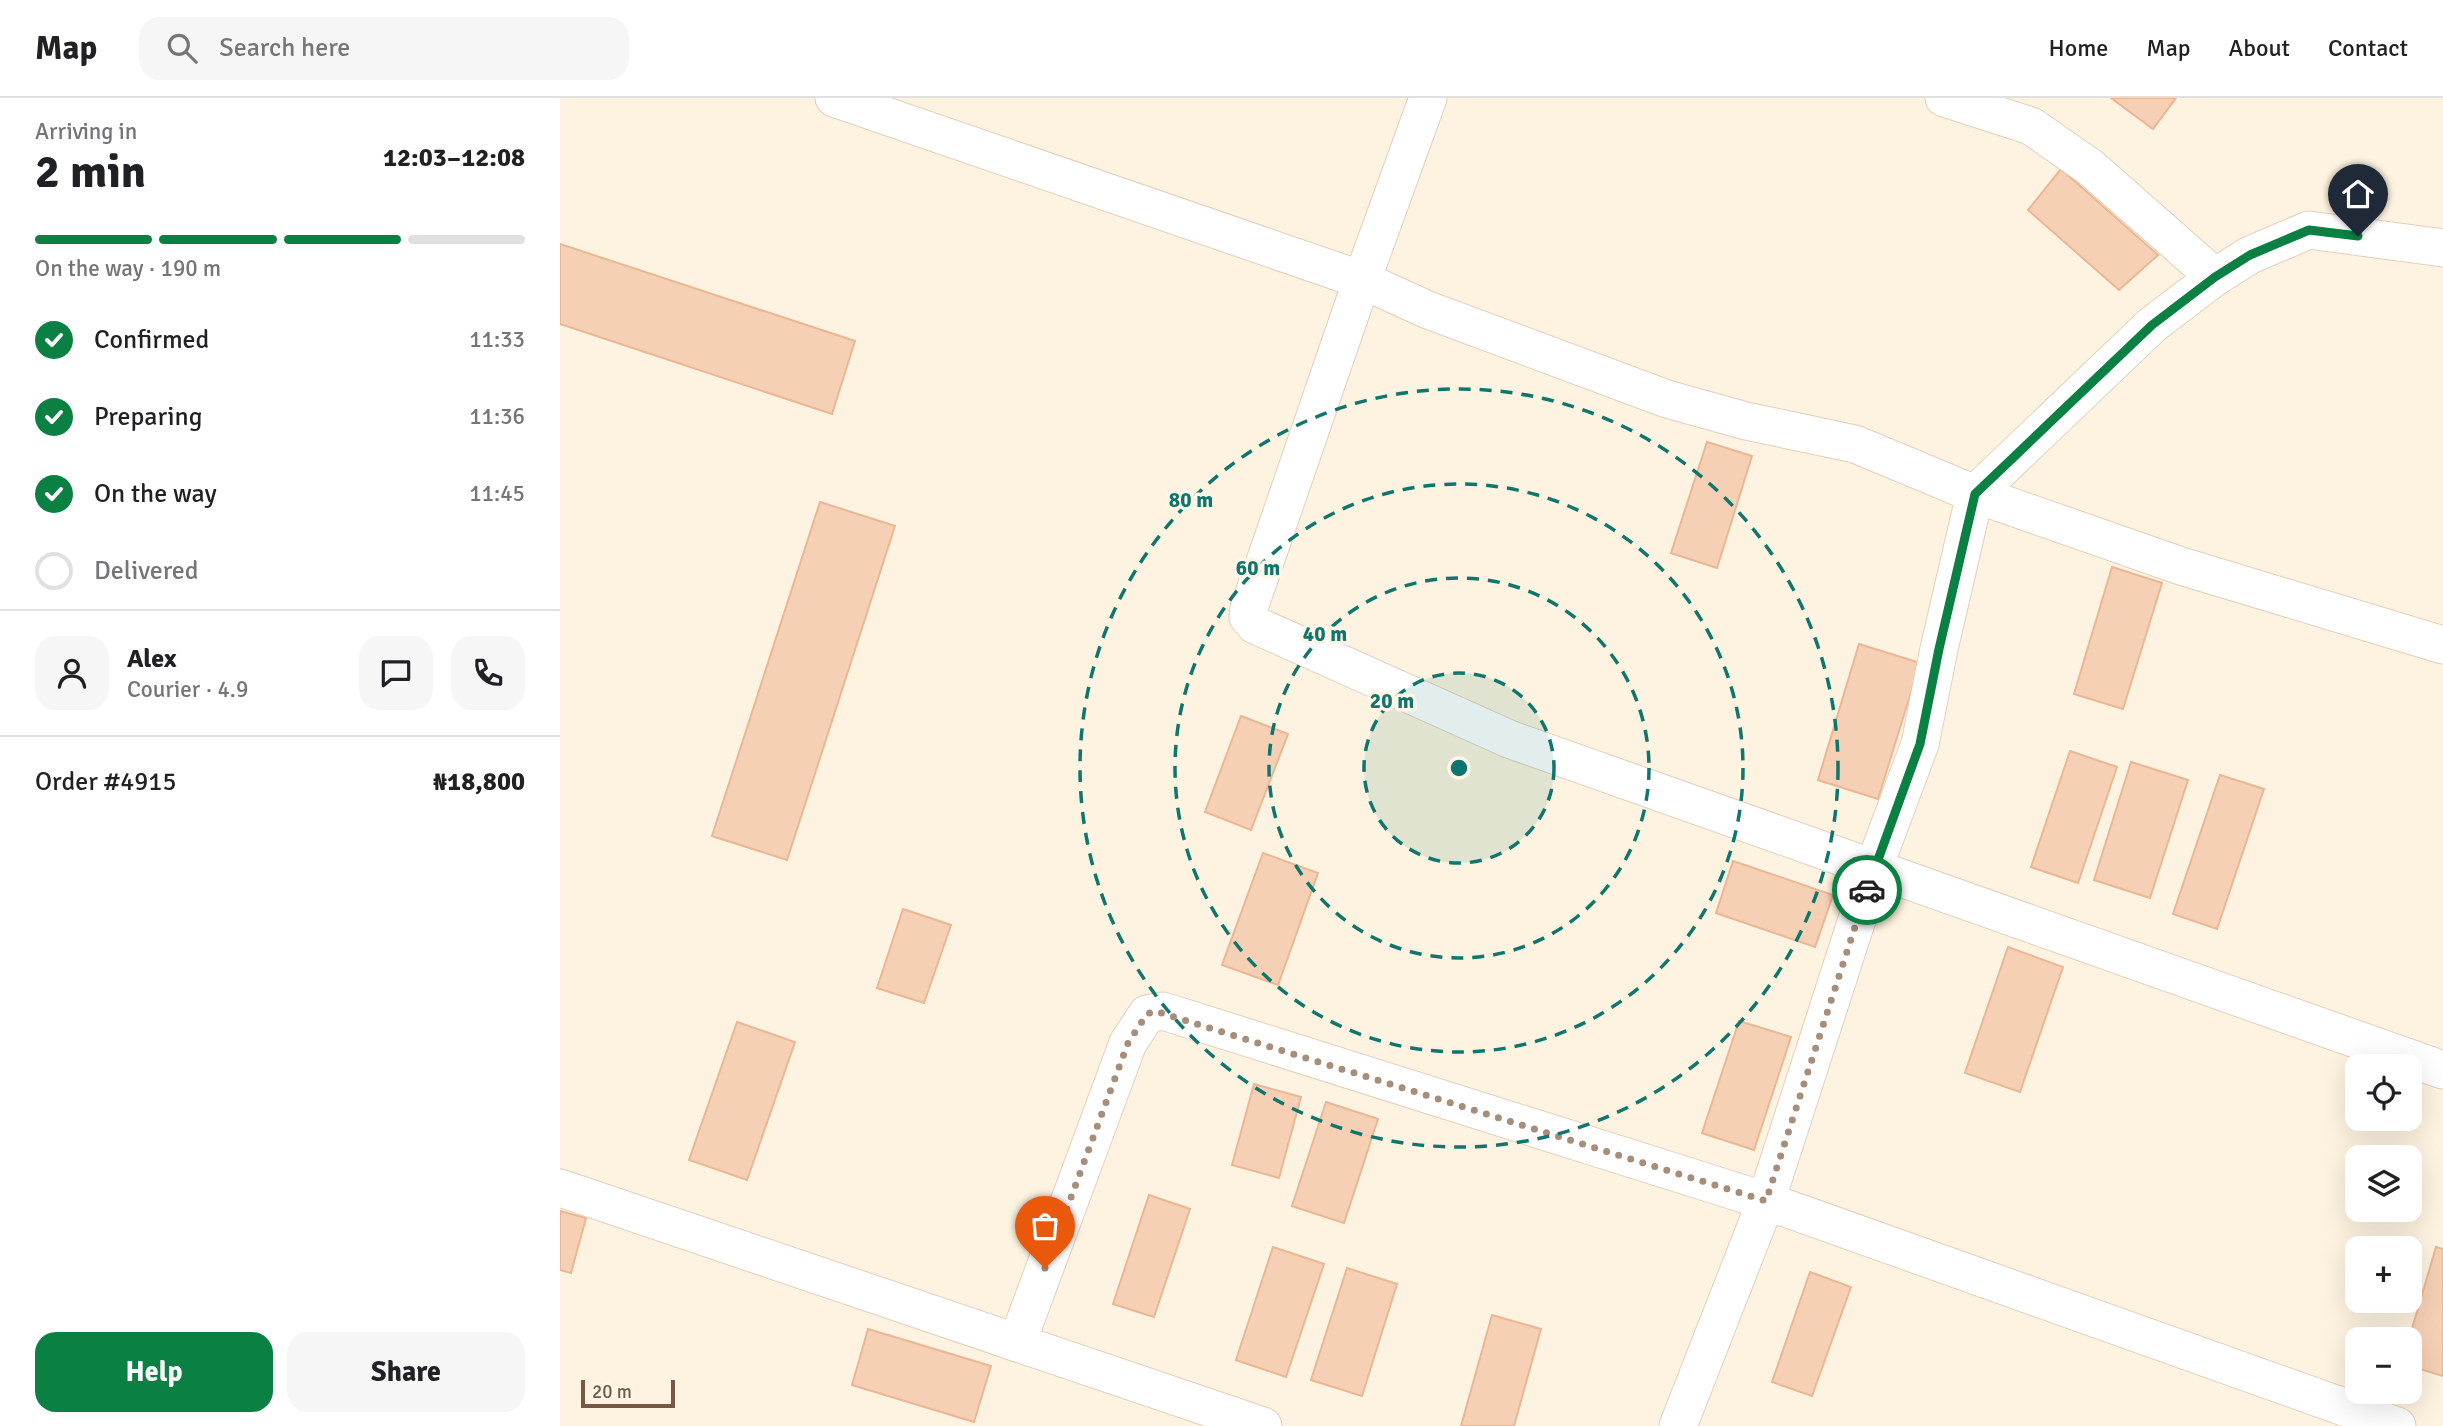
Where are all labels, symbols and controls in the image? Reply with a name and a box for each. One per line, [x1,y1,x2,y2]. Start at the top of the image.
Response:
search box [139,17,629,80]
text: Map [35,28,97,69]
icon: search [163,29,201,67]
text: Search here [219,32,350,64]
text: Home [2048,33,2108,63]
text: Map [2146,33,2191,63]
text: About [2229,33,2290,63]
text: Contact [2328,33,2408,63]
text: Arriving in [35,117,137,146]
text: 12:03–12:08 [383,142,525,174]
text: 2 min [35,144,146,200]
pin [2328,164,2388,236]
icon: home [2339,175,2377,213]
text: On the way · 190 m [35,254,221,283]
icon: check [35,321,73,359]
text: Confirmed [94,324,209,356]
text: 11:33 [469,325,525,354]
icon: check [35,398,73,436]
text: Preparing [94,401,202,433]
text: 11:36 [469,402,525,431]
icon: check [35,475,73,513]
text: On the way [94,478,217,510]
text: 11:45 [469,479,525,508]
text: 80 m [1169,487,1213,513]
text: Delivered [94,555,199,587]
text: 60 m [1236,555,1280,581]
text: 40 m [1303,621,1347,647]
button: person [35,636,109,710]
button: chat [359,636,433,710]
button: phone [451,636,525,710]
text: Alex [127,643,177,675]
text: Courier · 4.9 [127,675,248,704]
text: 20 m [1370,688,1414,714]
centre of rings [1447,756,1471,780]
text: Order #4915 [35,766,176,798]
text: ₦18,800 [433,766,525,798]
courier [1832,855,1902,925]
icon: car [1848,871,1886,909]
map controls [2345,1054,2422,1404]
button: locate [2345,1054,2422,1131]
button: layers [2345,1145,2422,1222]
pin [1015,1196,1075,1268]
icon: bag [1026,1207,1064,1245]
button: + [2345,1236,2422,1313]
button: − [2345,1327,2422,1404]
button: Help [35,1332,273,1412]
button: Share [287,1332,525,1412]
scale bar [581,1377,676,1409]
text: 20 m [592,1380,632,1404]

